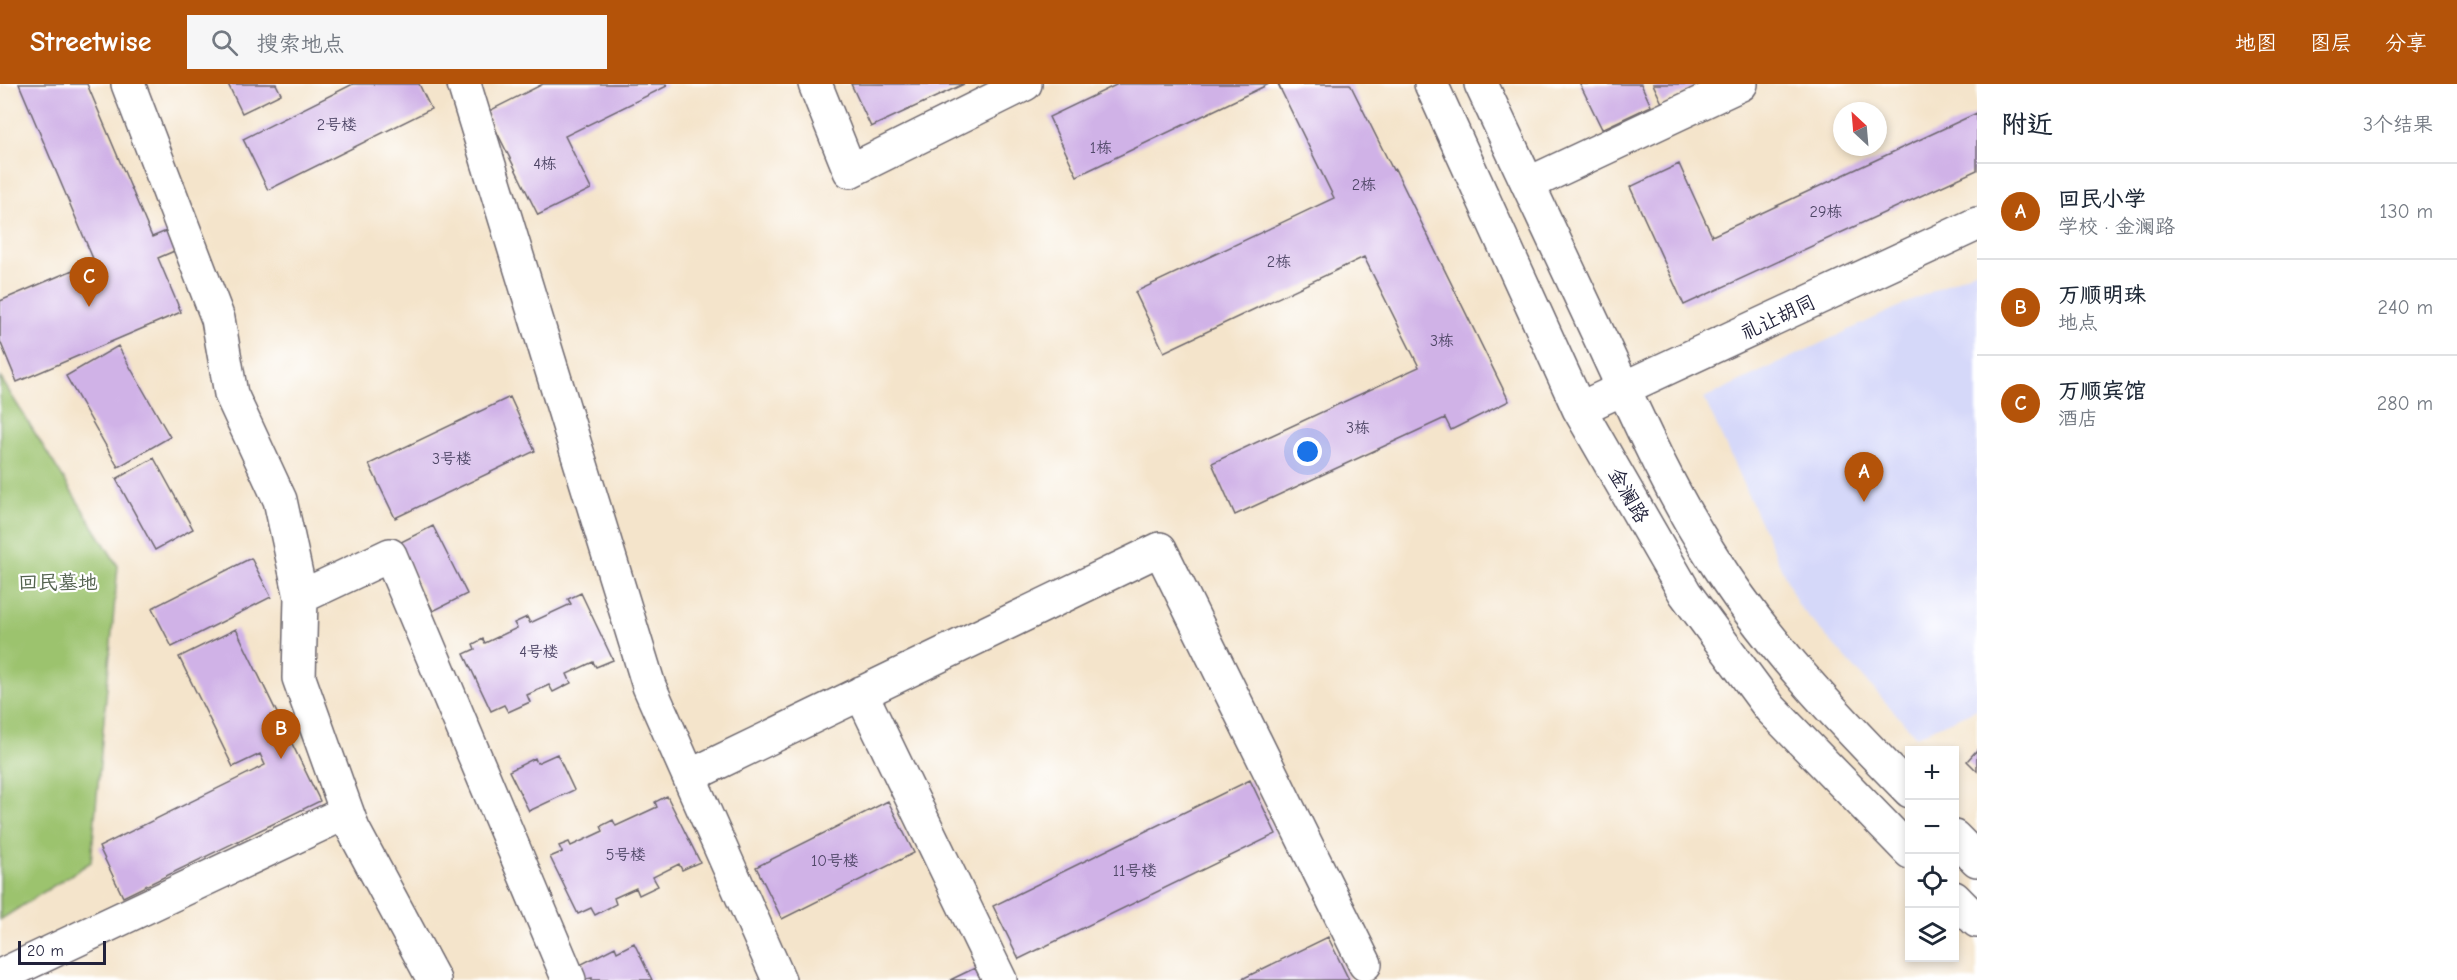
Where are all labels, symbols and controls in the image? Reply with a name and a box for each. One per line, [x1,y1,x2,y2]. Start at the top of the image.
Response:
search box [187,15,607,69]
text: Streetwise [30,26,151,58]
icon: search [208,26,241,59]
text: 搜索地点 [256,31,344,57]
text: 地图 [2235,31,2277,55]
text: 图层 [2310,31,2352,55]
text: 分享 [2385,31,2427,55]
north arrow [1833,102,1887,156]
text: 附近 [2001,110,2053,140]
text: 3个结果 [2363,113,2433,136]
house number: 2号楼 [317,116,357,134]
house number: 1栋 [1090,139,1112,157]
house number: 4栋 [533,155,557,173]
house number: 2栋 [1352,176,1376,194]
text: 回民小学 [2058,186,2146,212]
text: A [2015,200,2026,223]
text: 130 m [2380,200,2433,223]
house number: 29栋 [1810,203,1842,221]
text: 学校 · 金澜路 [2058,215,2175,238]
house number: 2栋 [1267,253,1291,271]
pin: C [70,258,109,307]
text: 万顺明珠 [2058,282,2146,308]
street label: 礼让胡同 [1737,290,1819,345]
text: B [2014,296,2027,319]
text: 240 m [2378,296,2433,319]
text: 地点 [2058,311,2098,334]
house number: 3栋 [1430,332,1454,350]
text: 万顺宾馆 [2058,378,2146,404]
text: C [2014,392,2027,415]
text: 280 m [2377,392,2433,415]
text: 酒店 [2058,407,2098,430]
house number: 3栋 [1346,419,1370,437]
your location [1293,437,1322,466]
house number: 3号楼 [432,450,472,468]
pin: A [1844,452,1884,502]
street label: 金澜路 [1604,464,1654,528]
park label: 回民墓地 [18,571,98,594]
house number: 4号楼 [519,643,559,661]
pin: B [262,710,300,759]
map controls [1905,746,1959,962]
button: + [1905,746,1959,800]
button: − [1905,800,1959,854]
house number: 5号楼 [606,846,646,864]
house number: 10号楼 [811,852,859,870]
button: locate [1905,854,1959,908]
house number: 11号楼 [1113,862,1157,880]
button: layers [1905,908,1959,962]
scale bar [18,938,106,966]
text: 20 m [27,942,64,960]

